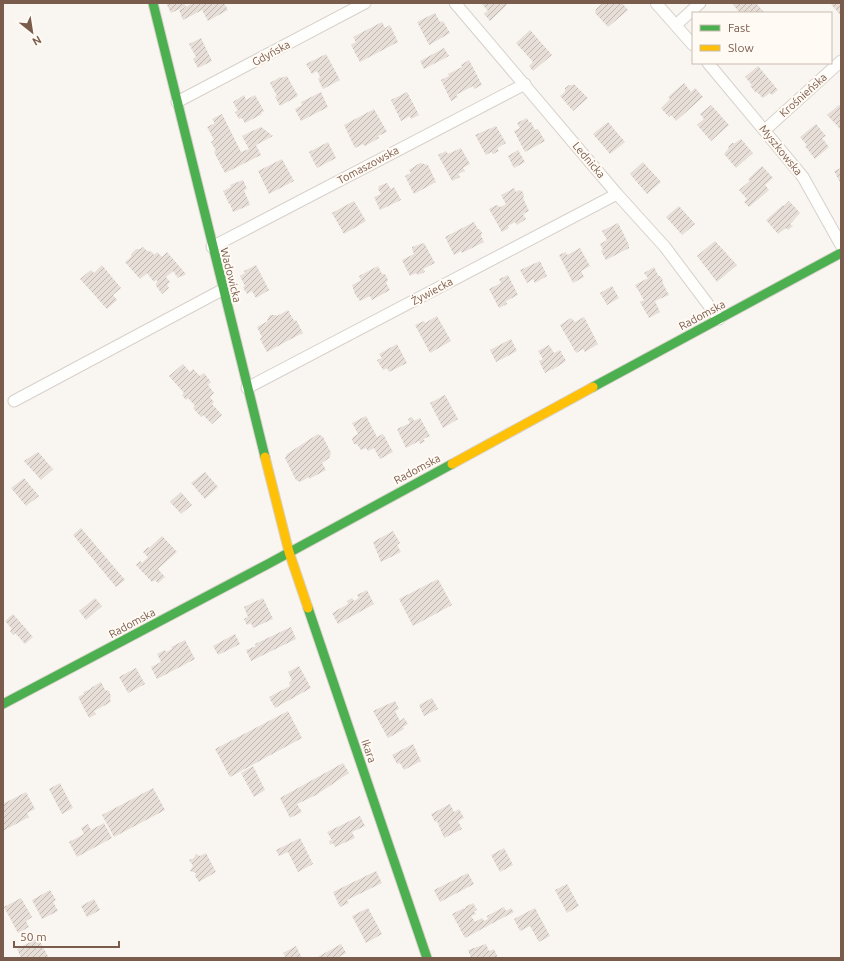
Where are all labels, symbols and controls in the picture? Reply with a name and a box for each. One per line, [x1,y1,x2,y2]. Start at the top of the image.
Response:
north arrow [12,12,52,52]
legend [692,12,832,64]
text: Fast [728,21,750,34]
text: N [30,33,44,48]
street label: Gdyńska [250,38,292,68]
text: Slow [728,41,754,54]
street label: Krośnieńska [777,71,829,119]
street label: Myszkowska [757,123,805,177]
street label: Lednicka [570,140,608,180]
street label: Tomaszowska [335,144,401,186]
street label: Wadowicka [218,246,244,304]
street label: Żywiecka [409,275,455,307]
street label: Radomska [677,298,727,332]
street label: Radomska [392,452,442,486]
street label: Radomska [107,606,157,640]
street label: Ikara [359,738,379,764]
scale bar [14,923,119,949]
text: 50 m [20,930,47,943]

